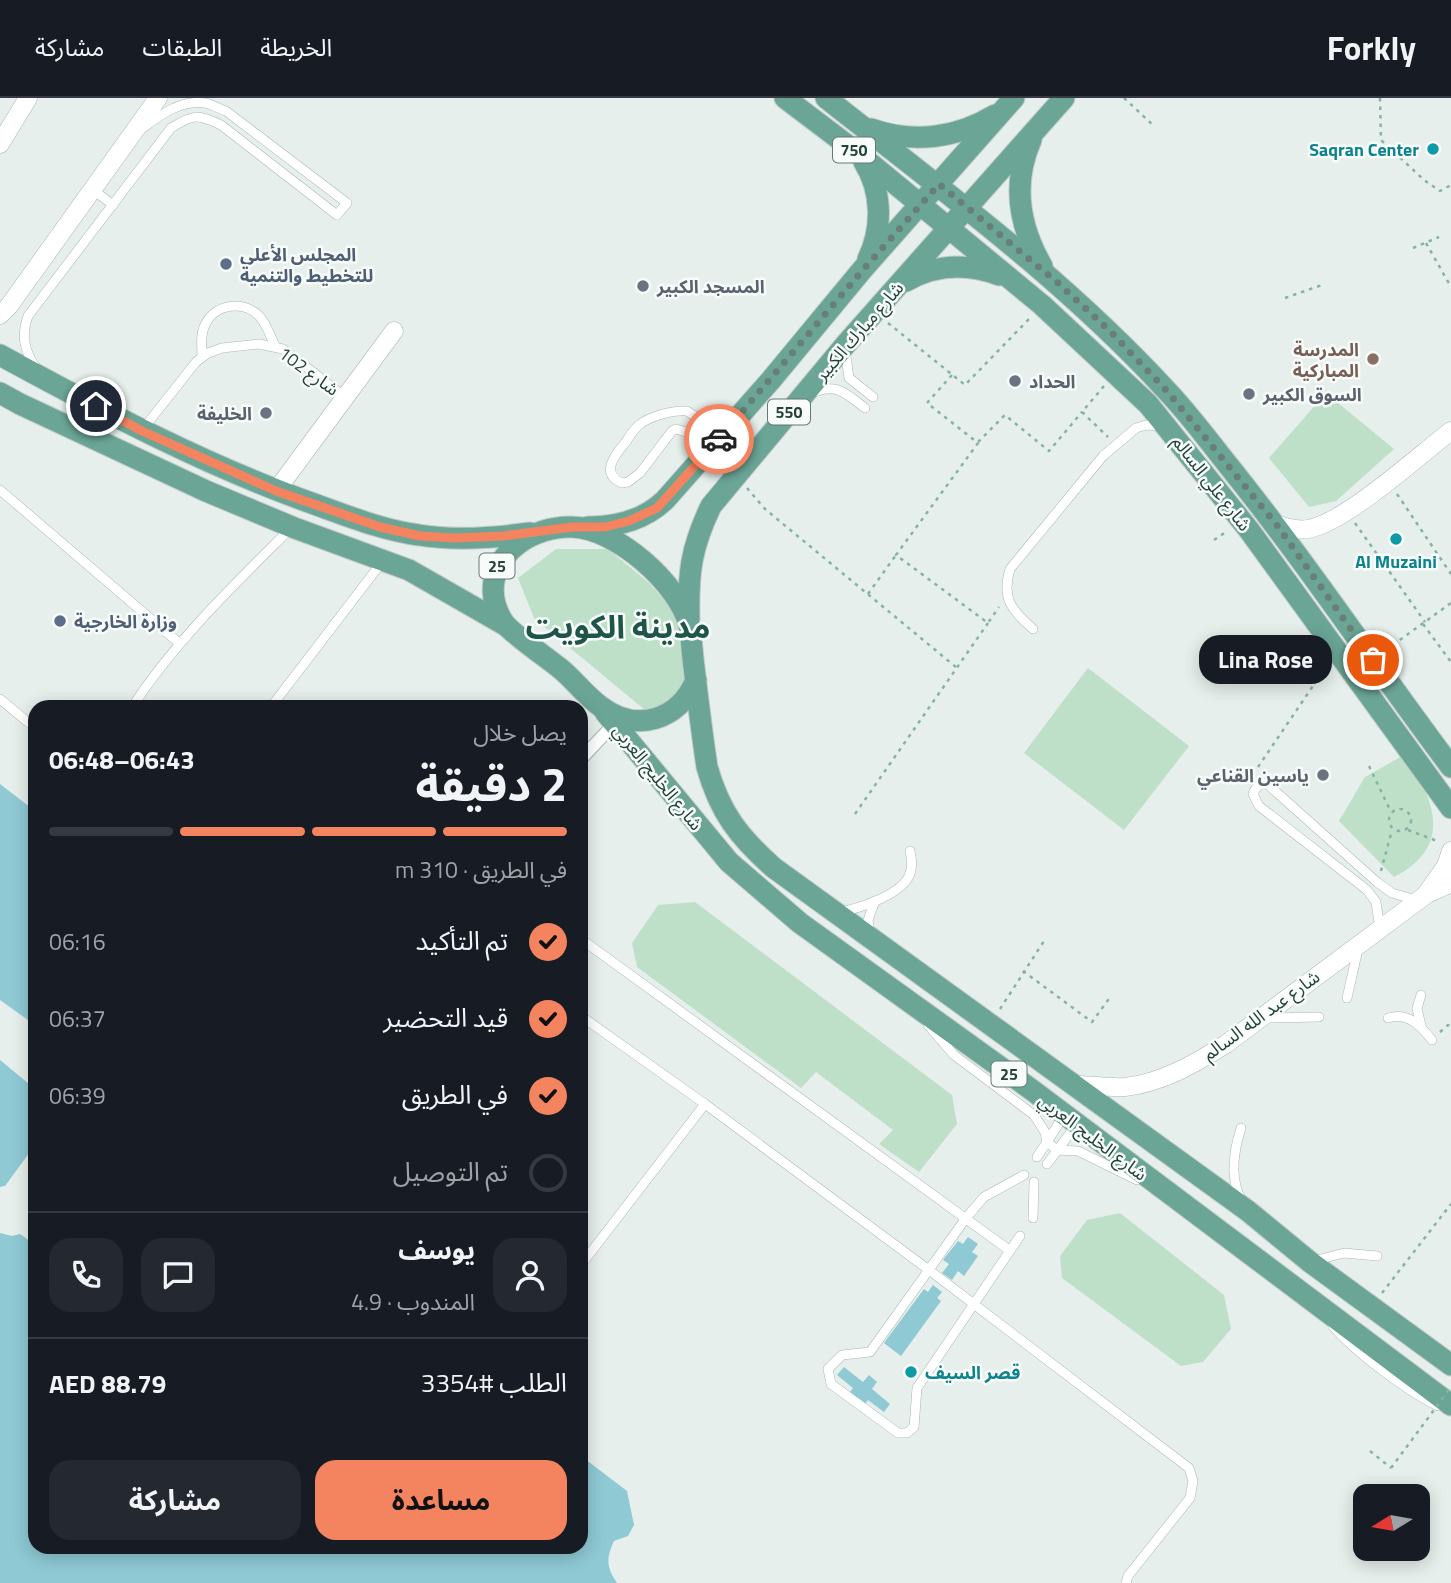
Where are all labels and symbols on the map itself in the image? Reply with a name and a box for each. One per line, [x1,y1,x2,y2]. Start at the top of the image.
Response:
place label: Saqran Center [1309,136,1419,163]
road number: 750 [833,138,875,162]
marker: Saqran Center [1425,141,1441,157]
place label: المجلس الأعلى للتخطيط والتنمية [240,241,373,289]
marker: المجلس الأعلى للتخطيط والتنمية [218,256,234,272]
place label: المسجد الكبير [656,273,765,300]
street label: شارع مبارك الكبير [807,275,911,388]
marker: المسجد الكبير [635,278,651,294]
place label: المدرسة المباركية [1293,336,1359,384]
street label: شارع 102 [272,340,345,403]
marker: المدرسة المباركية [1365,351,1381,367]
place label: الحداد [1029,368,1076,395]
marker: الحداد [1007,373,1023,389]
pin [66,376,126,436]
place label: السوق الكبير [1262,381,1362,408]
marker: السوق الكبير [1241,386,1257,402]
place label: الخليفة [197,400,252,427]
road number: 550 [768,400,810,424]
courier [684,404,754,474]
marker: الخليفة [258,405,274,421]
street label: شارع علي السالم [1165,429,1258,537]
marker: Al Muzaini [1388,531,1404,547]
place label: Al Muzaini [1355,548,1437,575]
road number: 25 [480,554,514,579]
district label: مدينة الكويت [526,602,710,650]
place label: وزارة الخارجية [74,608,177,635]
marker: وزارة الخارجية [52,613,68,629]
pin [1343,630,1403,690]
callout: Lina Rose [1198,636,1331,684]
street label: شارع الخليج العربي [606,718,709,837]
place label: ياسين القناعي [1197,762,1309,790]
marker: ياسين القناعي [1315,767,1331,783]
street label: شارع عبد الله السالم [1197,963,1326,1068]
road number: 25 [992,1062,1026,1086]
street label: شارع الخليج العربي [1032,1087,1153,1188]
place label: قصر السيف [925,1359,1020,1386]
marker: قصر السيف [903,1364,919,1380]
north arrow [1353,1484,1430,1561]

